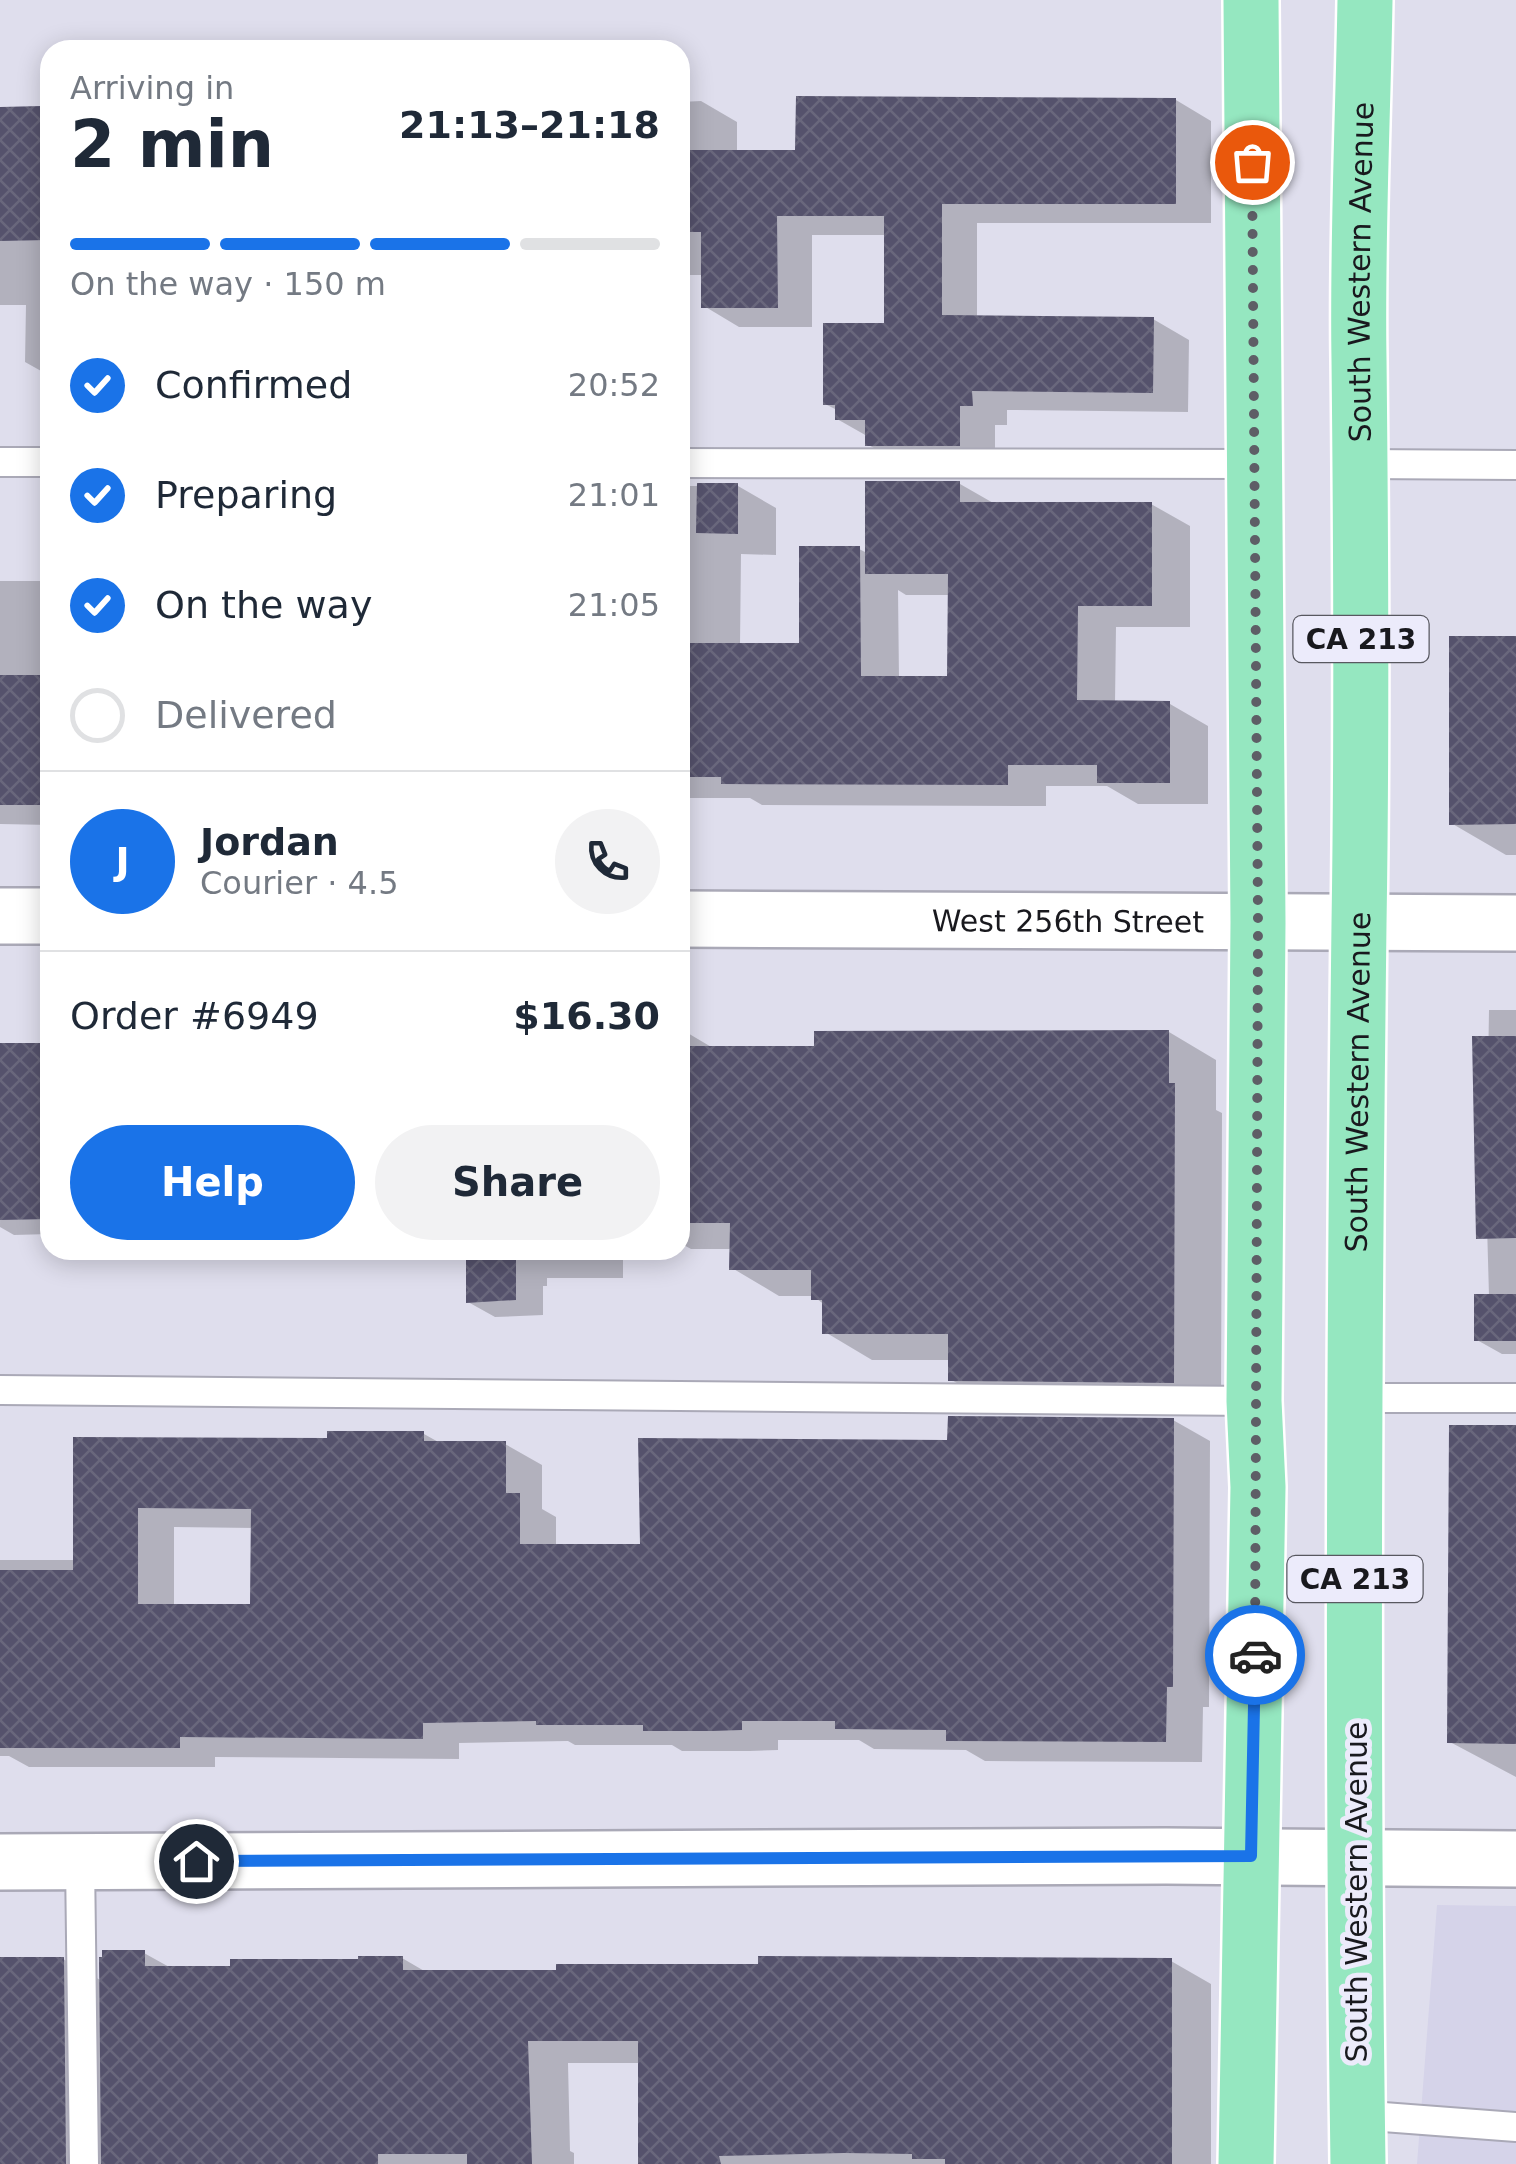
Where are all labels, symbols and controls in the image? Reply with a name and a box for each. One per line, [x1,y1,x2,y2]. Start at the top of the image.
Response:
text: Arriving in [70,69,234,107]
street label: South Western Avenue [1341,101,1380,443]
text: 21:13–21:18 [399,103,660,147]
text: 2 min [70,107,274,182]
pin [1210,120,1295,205]
icon: bag [1225,135,1280,190]
text: On the way · 150 m [70,265,386,303]
icon: check [70,358,125,413]
text: Confirmed [155,363,352,407]
text: 20:52 [568,366,660,404]
icon: check [70,468,125,523]
text: Preparing [155,473,337,517]
text: 21:01 [568,476,660,514]
icon: check [70,578,125,633]
text: On the way [155,583,372,627]
text: 21:05 [568,586,660,624]
road number: CA 213 [1294,616,1428,662]
text: Delivered [155,693,337,737]
button: phone [555,809,660,914]
text: Jordan [200,820,339,864]
text: J [115,839,130,883]
text: Courier · 4.5 [200,864,399,902]
street label: West 256th Street [932,903,1204,939]
street label: South Western Avenue [1338,911,1377,1253]
text: Order #6949 [70,994,319,1038]
text: $16.30 [513,994,660,1038]
button: Help [70,1125,355,1240]
button: Share [375,1125,660,1240]
road number: CA 213 [1288,1556,1422,1602]
courier [1205,1605,1305,1705]
icon: car [1228,1628,1283,1683]
street label: South Western Avenue [1339,1722,1374,2062]
pin [154,1819,239,1904]
icon: home [169,1834,224,1889]

